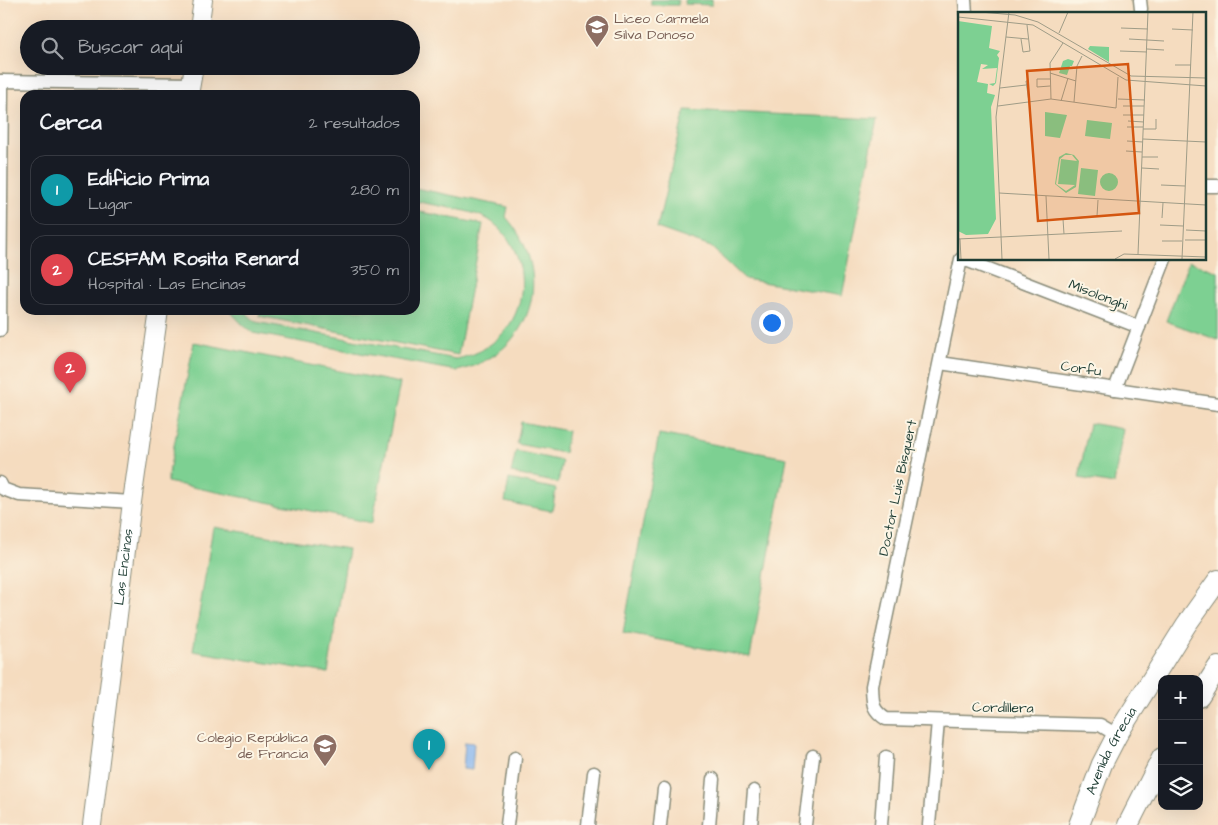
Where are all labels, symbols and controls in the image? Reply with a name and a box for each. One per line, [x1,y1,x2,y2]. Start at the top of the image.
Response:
place label: Liceo Carmela Silva Donoso [614,9,708,45]
inset map [958,12,1206,260]
school or university icon: Liceo Carmela Silva Donoso [584,14,610,48]
search box [20,20,420,75]
icon: search [38,34,66,62]
text: Buscar aquí [78,34,182,61]
text: Cerca [40,108,102,137]
text: 2 resultados [308,112,400,134]
text: Edificio Prima [88,166,209,193]
text: 1 [56,179,58,201]
text: 280 m [351,179,399,201]
text: Lugar [88,193,132,215]
text: CESFAM Rosita Renard [88,246,298,273]
text: 2 [52,259,62,281]
text: 350 m [351,259,399,281]
text: Hospital · Las Encinas [88,273,246,295]
street label: Misolonghi [1065,275,1131,315]
your location [759,310,785,336]
pin: 2 [54,352,86,393]
street label: Corfu [1059,356,1103,382]
street label: Doctor Luis Bisquert [874,418,922,558]
street label: Las Encinas [109,528,139,606]
map controls [1158,675,1203,810]
button: + [1158,675,1203,720]
street label: Cordillera [972,697,1034,719]
street label: Avenida Grecia [1081,703,1142,798]
button: − [1158,720,1203,765]
place label: Colegio República de Francia [197,728,308,764]
pin: 1 [413,729,445,770]
school or university icon: Colegio República de Francia [312,733,338,767]
button: layers [1158,765,1203,810]

